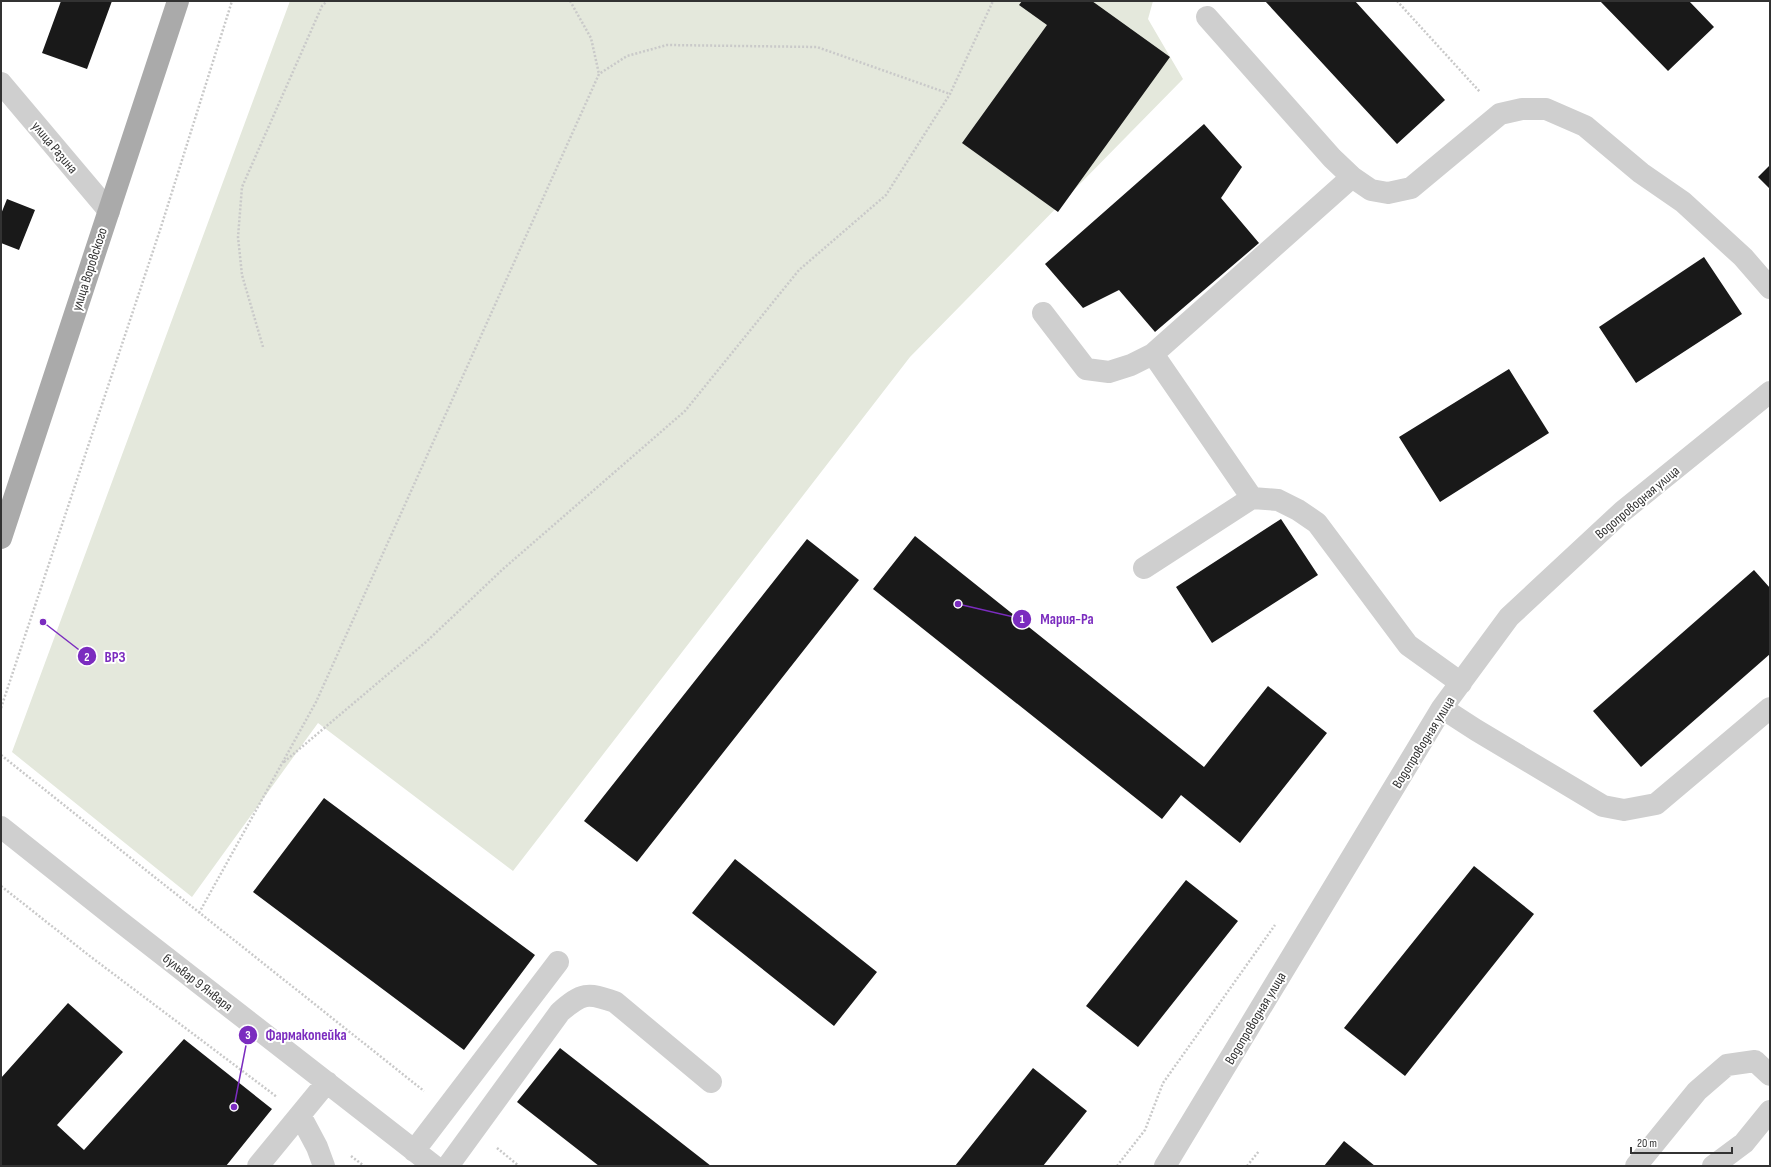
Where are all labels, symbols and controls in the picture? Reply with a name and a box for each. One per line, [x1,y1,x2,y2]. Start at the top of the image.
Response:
street label: улица Разина [28,118,81,177]
street label: улица Воровского [68,225,111,313]
street label: Водопроводная улица [1592,462,1683,543]
callout: Мария-Ра [1012,606,1101,633]
text: Мария-Ра [1040,610,1094,629]
text: 1 [1020,612,1025,627]
callout: ВРЗ [77,643,134,670]
text: ВРЗ [105,648,125,667]
text: 2 [84,650,90,665]
street label: Водопроводная улица [1388,693,1458,791]
street label: бульвар 9 Января [159,950,236,1015]
street label: Водопроводная улица [1221,969,1290,1068]
callout: Фармакопейка [238,1021,355,1048]
text: Фармакопейка [265,1026,347,1045]
text: 3 [245,1028,251,1043]
scale bar [1631,1129,1732,1155]
text: 20 m [1637,1136,1657,1151]

